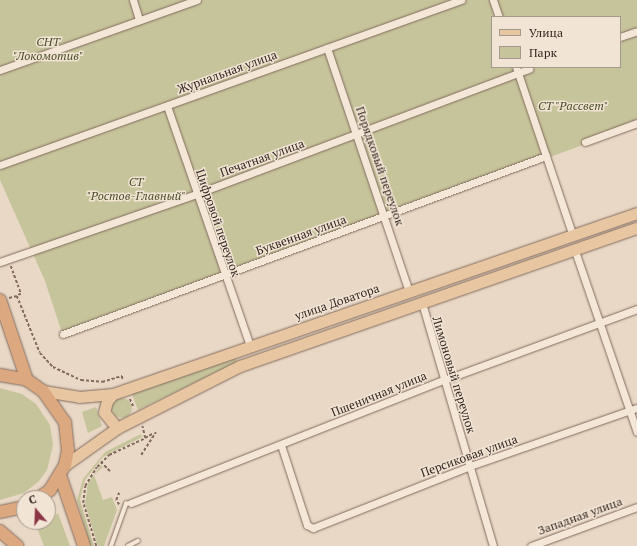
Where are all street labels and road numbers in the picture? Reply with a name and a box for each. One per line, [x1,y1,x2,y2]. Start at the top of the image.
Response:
street label: Журнальная улица [175,47,279,97]
street label: Порядковый переулок [353,105,407,227]
street label: Печатная улица [218,136,306,180]
street label: Цифровой переулок [193,167,243,279]
street label: Буквенная улица [254,212,348,258]
street label: улица Доватора [293,281,381,323]
street label: Лимоновый переулок [429,315,479,435]
street label: Пшеничная улица [329,368,429,420]
street label: Персиковая улица [419,432,519,480]
street label: Западная улица [536,494,624,538]

